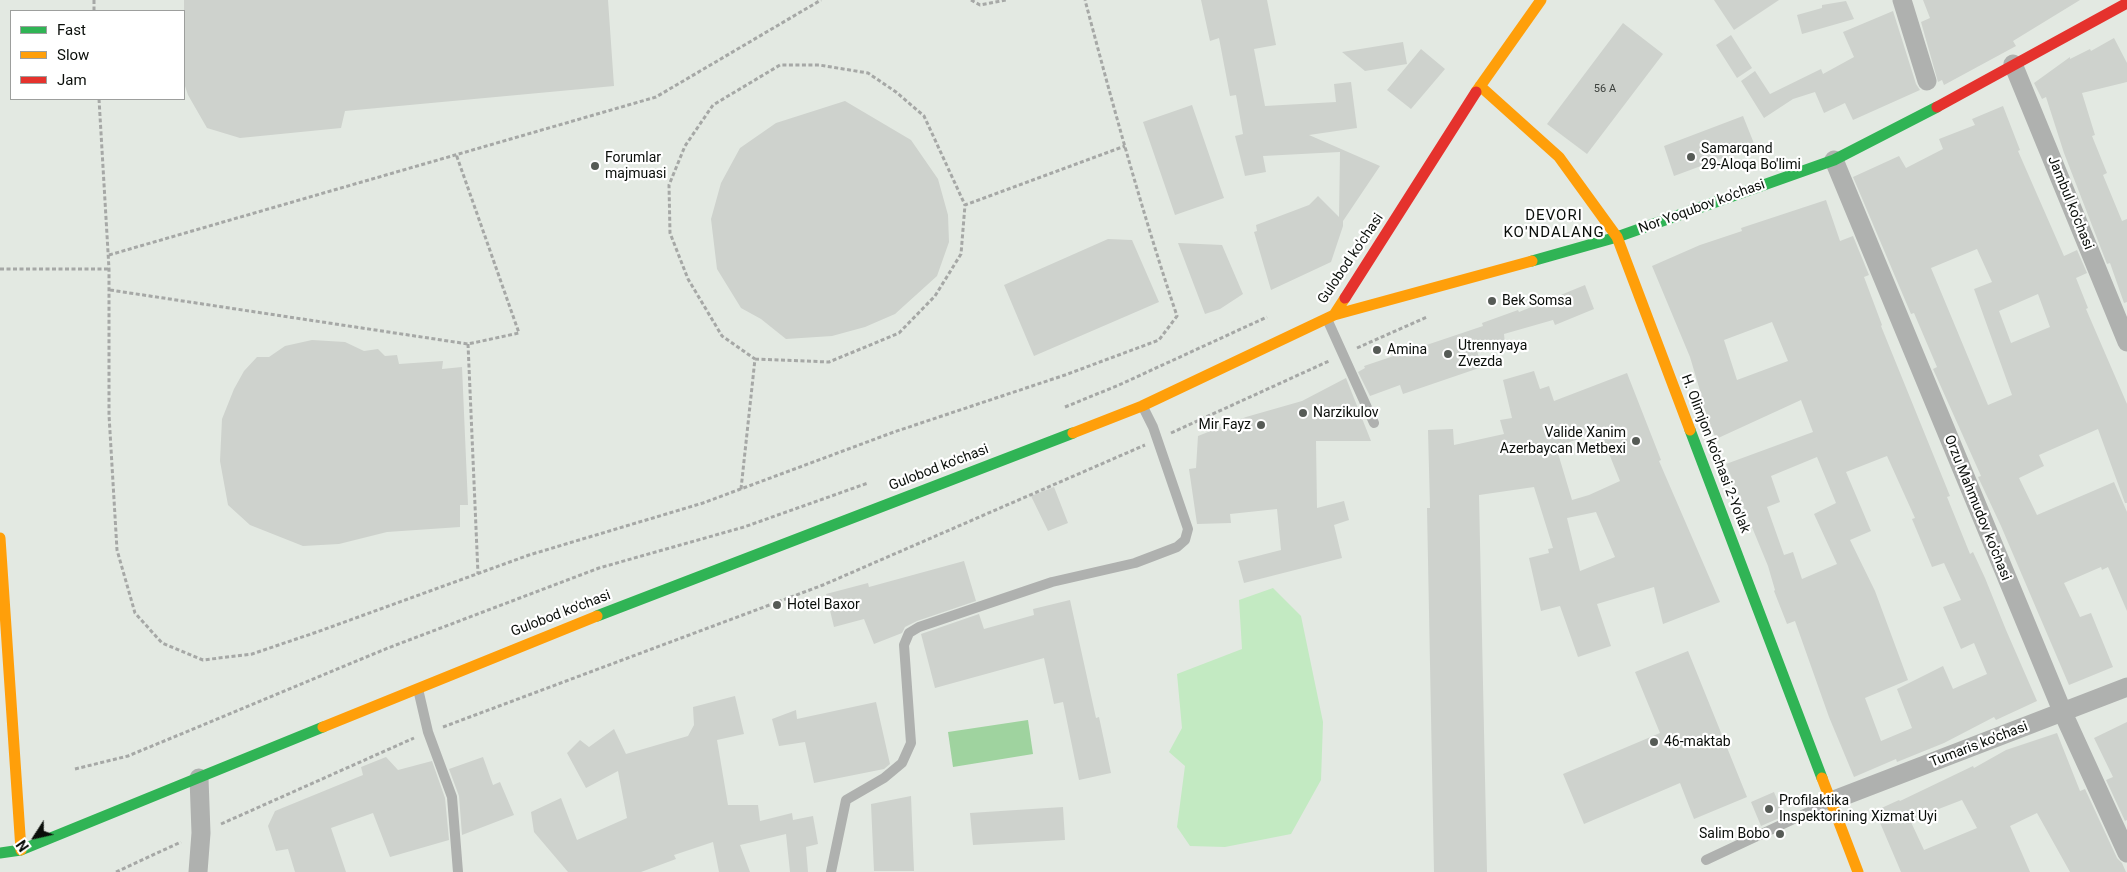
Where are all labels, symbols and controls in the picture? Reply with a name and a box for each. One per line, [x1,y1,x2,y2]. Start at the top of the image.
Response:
legend [10,10,185,100]
text: Fast [57,21,86,39]
text: Slow [57,46,89,64]
text: Jam [57,71,87,89]
house number: 56 А [1594,82,1616,96]
place label: Samarqand 29-Aloqa Bo'limi [1701,141,1801,174]
place label: Forumlar majmuasi [605,150,666,182]
marker: Samarqand 29-Aloqa Bo'limi [1685,151,1697,163]
street label: Jambul ko'chasi [2044,154,2096,252]
marker: Forumlar majmuasi [589,160,601,172]
street label: Nor Yoqubov ko'chasi [1637,176,1767,238]
district label: DEVORI KO'NDALANG [1502,207,1606,242]
street label: Gulobod ko'chasi [1315,211,1387,307]
place label: Bek Somsa [1502,293,1572,309]
marker: Bek Somsa [1486,295,1498,307]
place label: Utrennyaya Zvezda [1458,338,1527,371]
place label: Amina [1387,342,1427,358]
marker: Amina [1371,344,1383,356]
marker: Utrennyaya Zvezda [1442,348,1454,360]
street label: H. Olimjon ko'chasi 2-Yo'lak [1677,372,1753,536]
place label: Narzikulov [1313,405,1379,421]
marker: Narzikulov [1297,407,1309,419]
place label: Mir Fayz [1199,417,1251,433]
marker: Mir Fayz [1255,419,1267,431]
place label: Valide Xanim Azerbaycan Metbexi [1500,425,1626,458]
street label: Orzu Mahmudov ko'chasi [1940,433,2014,583]
marker: Valide Xanim Azerbaycan Metbexi [1630,435,1642,447]
street label: Gulobod ko'chasi [887,441,991,495]
street label: Gulobod ko'chasi [509,587,613,641]
place label: Hotel Baxor [787,597,860,613]
marker: Hotel Baxor [771,599,783,611]
street label: Tumaris ko'chasi [1928,719,2030,771]
place label: 46-maktab [1664,734,1731,750]
marker: 46-maktab [1648,736,1660,748]
place label: Profilaktika Inspektorining Xizmat Uyi [1779,793,1937,826]
marker: Profilaktika Inspektorining Xizmat Uyi [1763,803,1775,815]
north arrow [10,812,60,862]
place label: Salim Bobo [1699,826,1770,842]
marker: Salim Bobo [1774,828,1786,840]
text: N [13,837,32,854]

